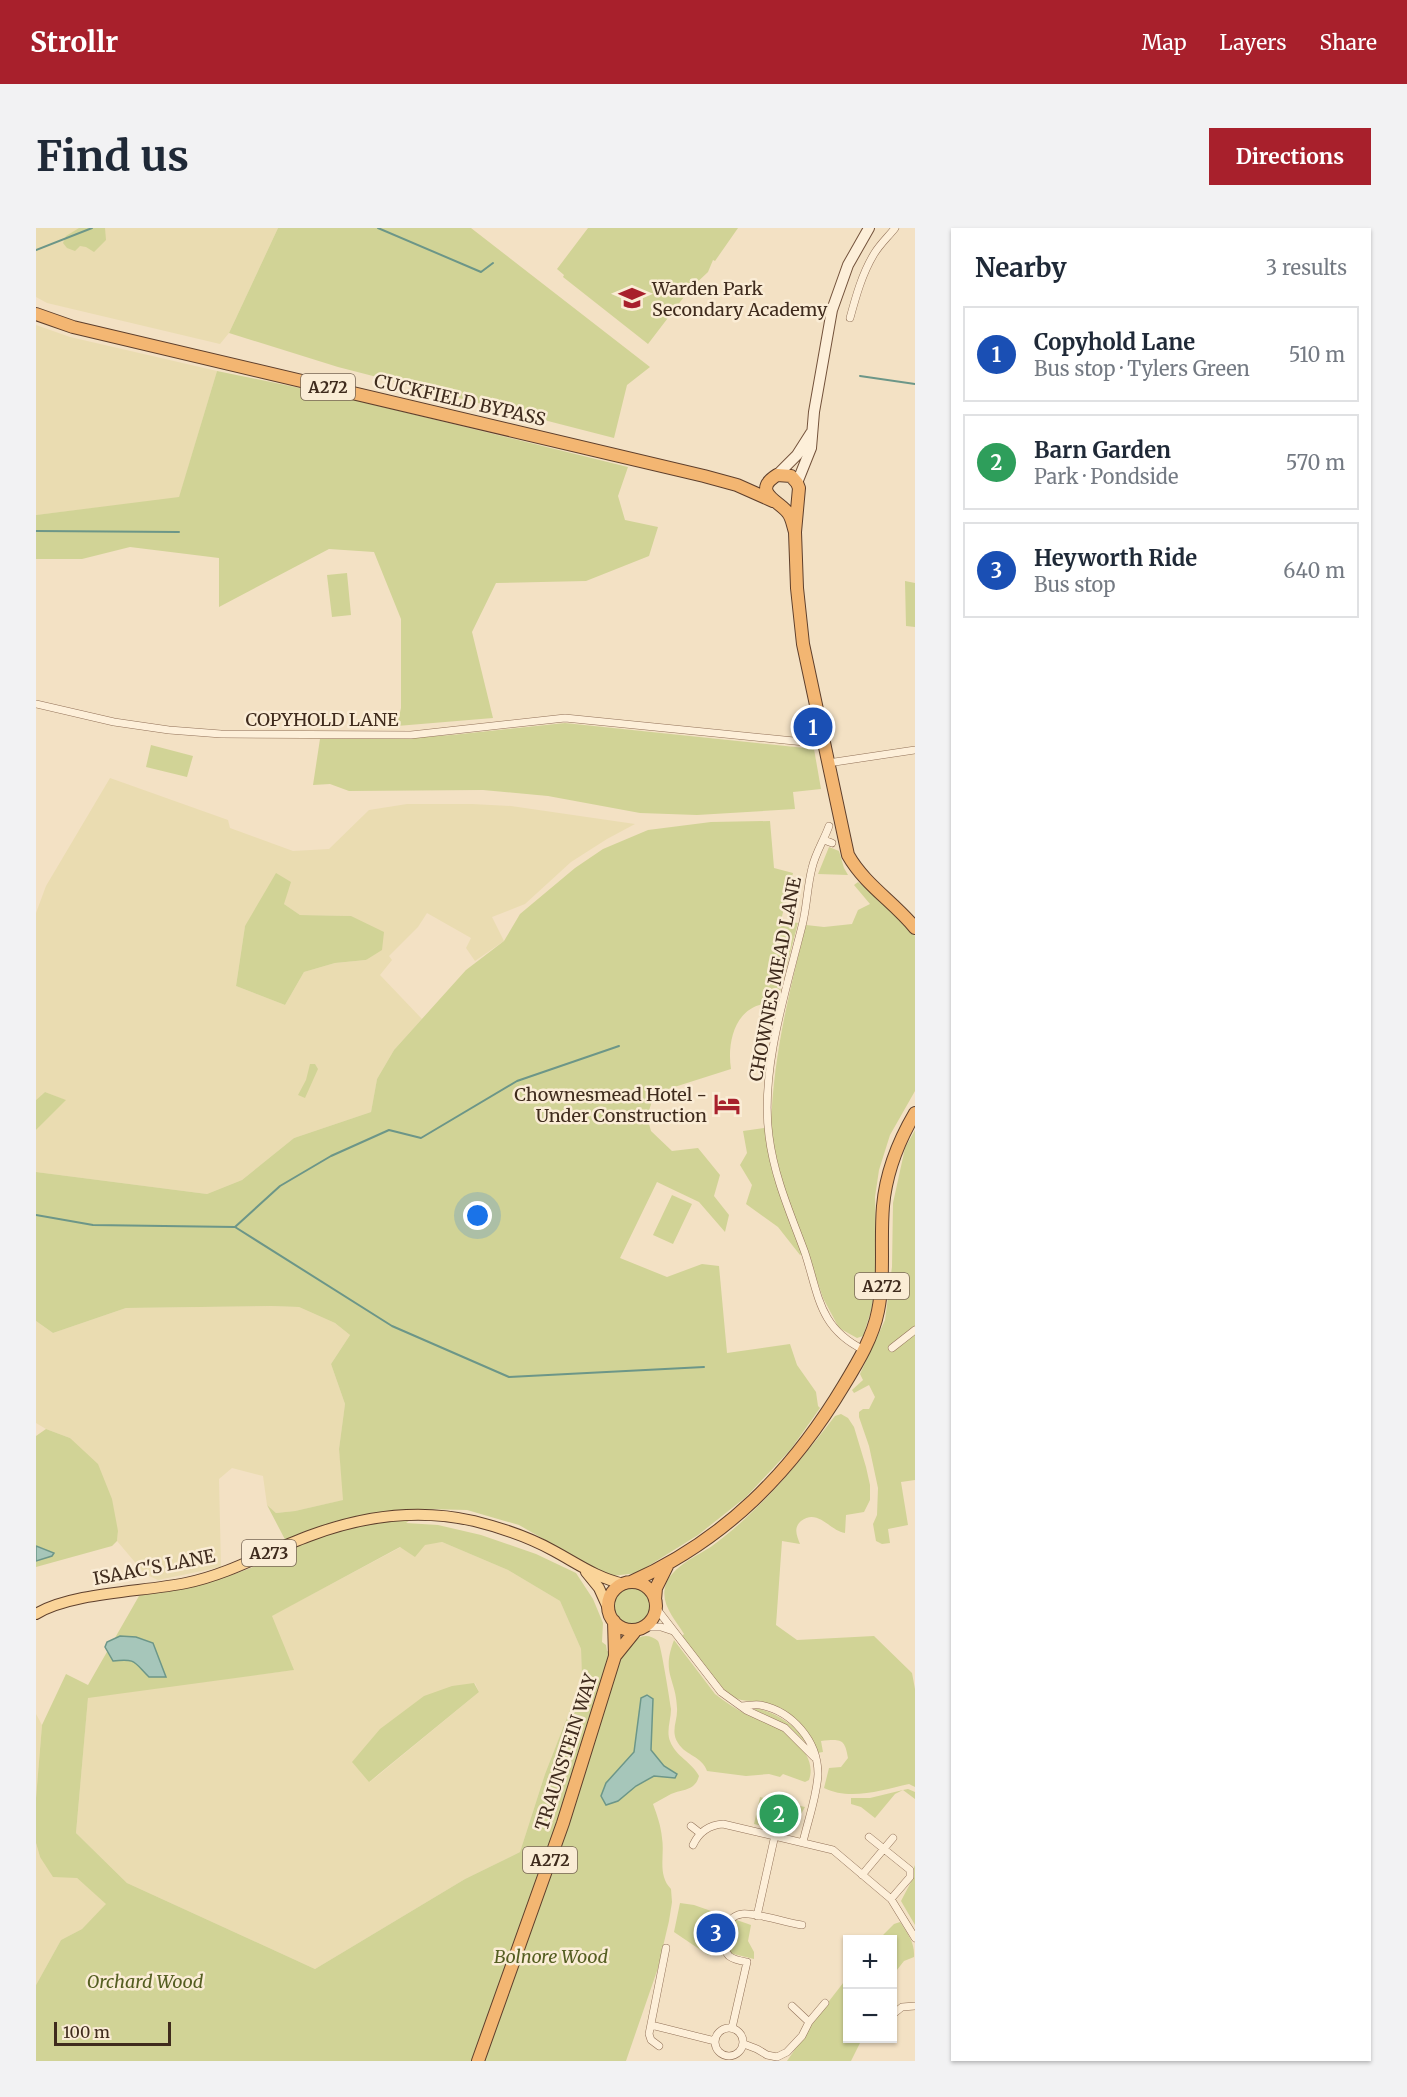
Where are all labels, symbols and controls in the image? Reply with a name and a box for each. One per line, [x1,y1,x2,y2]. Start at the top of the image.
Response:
text: Strollr [30,24,118,60]
text: Map [1142,29,1187,56]
text: Layers [1220,29,1287,56]
text: Share [1320,29,1377,56]
button: Directions [1209,128,1371,185]
text: Find us [36,130,189,182]
text: Nearby [975,251,1067,284]
text: 3 results [1266,255,1347,280]
place label: Warden Park Secondary Academy [651,277,828,321]
school or university icon: Warden Park Secondary Academy [617,283,647,313]
text: Copyhold Lane [1034,328,1195,356]
text: 1 [992,342,1001,367]
text: 510 m [1289,342,1345,367]
text: Bus stop · Tylers Green [1034,356,1250,381]
street label: CUCKFIELD BYPASS [372,369,548,431]
road number: A272 [301,374,355,400]
text: Barn Garden [1034,436,1171,464]
text: 2 [991,450,1002,475]
text: 570 m [1286,450,1345,475]
text: Park · Pondside [1034,464,1178,489]
text: Heyworth Ride [1034,544,1197,572]
text: 3 [991,558,1002,583]
text: 640 m [1283,558,1345,583]
text: Bus stop [1034,572,1116,597]
pin: 1 [794,704,832,750]
street label: COPYHOLD LANE [246,708,399,731]
street label: CHOWNES MEAD LANE [744,874,806,1083]
place label: Chownesmead Hotel - Under Construction [514,1083,707,1127]
hotel icon: Chownesmead Hotel - Under Construction [712,1089,742,1119]
your location [463,1201,492,1230]
road number: A272 [855,1273,909,1299]
road number: A273 [242,1540,296,1566]
street label: ISAAC'S LANE [91,1544,218,1590]
street label: TRAUNSTEIN WAY [530,1670,602,1833]
pin: 2 [760,1792,798,1836]
road number: A272 [523,1847,577,1873]
pin: 3 [696,1910,736,1956]
map controls [843,1935,897,2043]
button: + [843,1935,897,1989]
park label: Bolnore Wood [494,1945,609,1968]
park label: Orchard Wood [87,1970,204,1993]
button: − [843,1989,897,2043]
scale bar [54,2019,171,2046]
text: 100 m [63,2022,110,2042]

